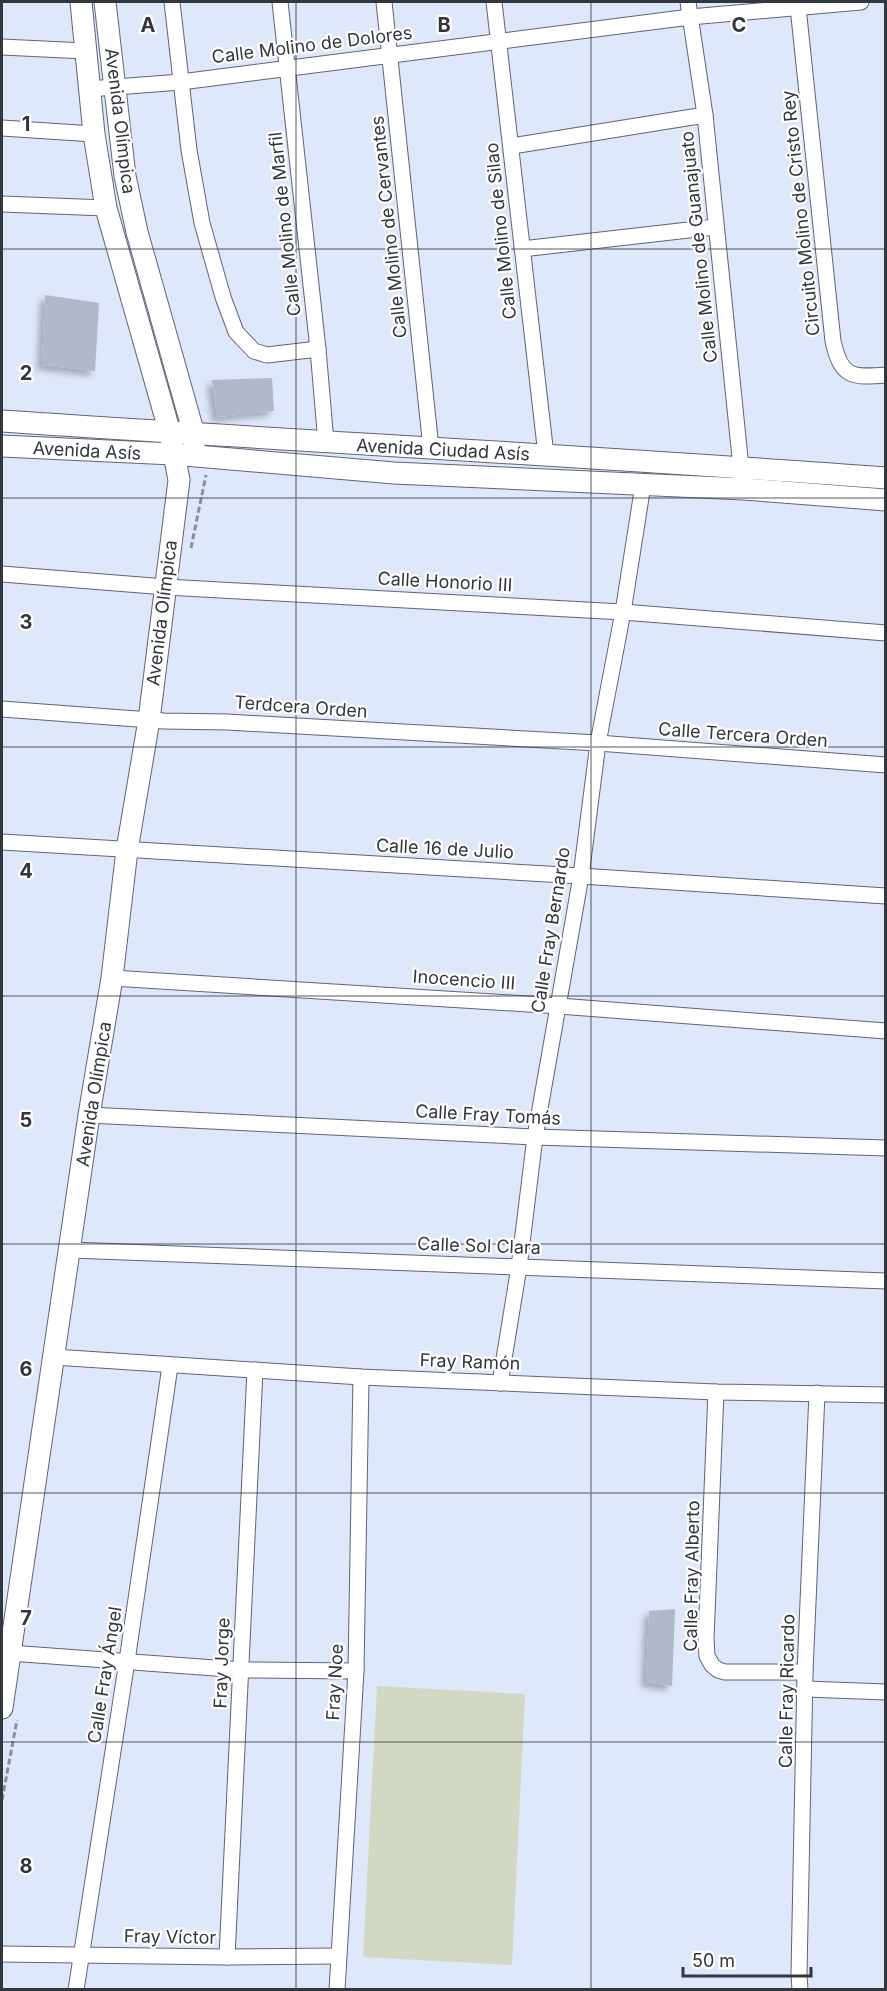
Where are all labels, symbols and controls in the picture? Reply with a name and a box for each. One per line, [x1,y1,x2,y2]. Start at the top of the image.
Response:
text: A [141,13,156,37]
text: B [437,13,451,37]
text: C [732,13,746,37]
street label: Calle Molino de Dolores [211,22,413,67]
street label: Avenida Olímpica [101,47,140,195]
street label: Circuito Molino de Cristo Rey [777,89,824,337]
text: 1 [22,112,30,136]
street label: Calle Molino de Cervantes [366,115,411,339]
street label: Calle Molino de Guanajuato [676,130,721,364]
street label: Calle Molino de Marfil [264,131,305,317]
street label: Calle Molino de Silao [481,142,520,320]
text: 2 [20,361,32,385]
street label: Avenida Ciudad Asís [356,434,530,465]
street label: Avenida Asís [32,437,142,464]
street label: Avenida Olímpica [142,539,181,687]
street label: Calle Honorio III [377,567,513,596]
text: 3 [20,610,32,634]
street label: Terdcera Orden [234,691,368,722]
street label: Calle Tercera Orden [658,718,828,751]
street label: Calle 16 de Julio [376,834,515,863]
street label: Calle Fray Bernardo [527,845,574,1014]
text: 4 [19,859,33,883]
street label: Inocencio III [412,965,516,994]
street label: Avenida Olímpica [72,1020,115,1168]
street label: Calle Fray Tomás [415,1100,561,1129]
text: 5 [20,1108,32,1132]
street label: Calle Sol Clara [417,1233,541,1258]
street label: Fray Ramón [419,1349,521,1374]
text: 6 [20,1357,33,1381]
street label: Calle Fray Alberto [680,1500,703,1652]
street label: Calle Fray Ángel [82,1605,126,1745]
text: 7 [20,1606,32,1630]
street label: Calle Fray Ricardo [775,1614,798,1768]
street label: Fray Jorge [209,1617,234,1709]
street label: Fray Noe [322,1643,347,1721]
text: 8 [19,1854,33,1878]
street label: Fray Víctor [124,1925,217,1948]
scale bar [683,1940,810,1978]
text: 50 m [692,1950,735,1971]

